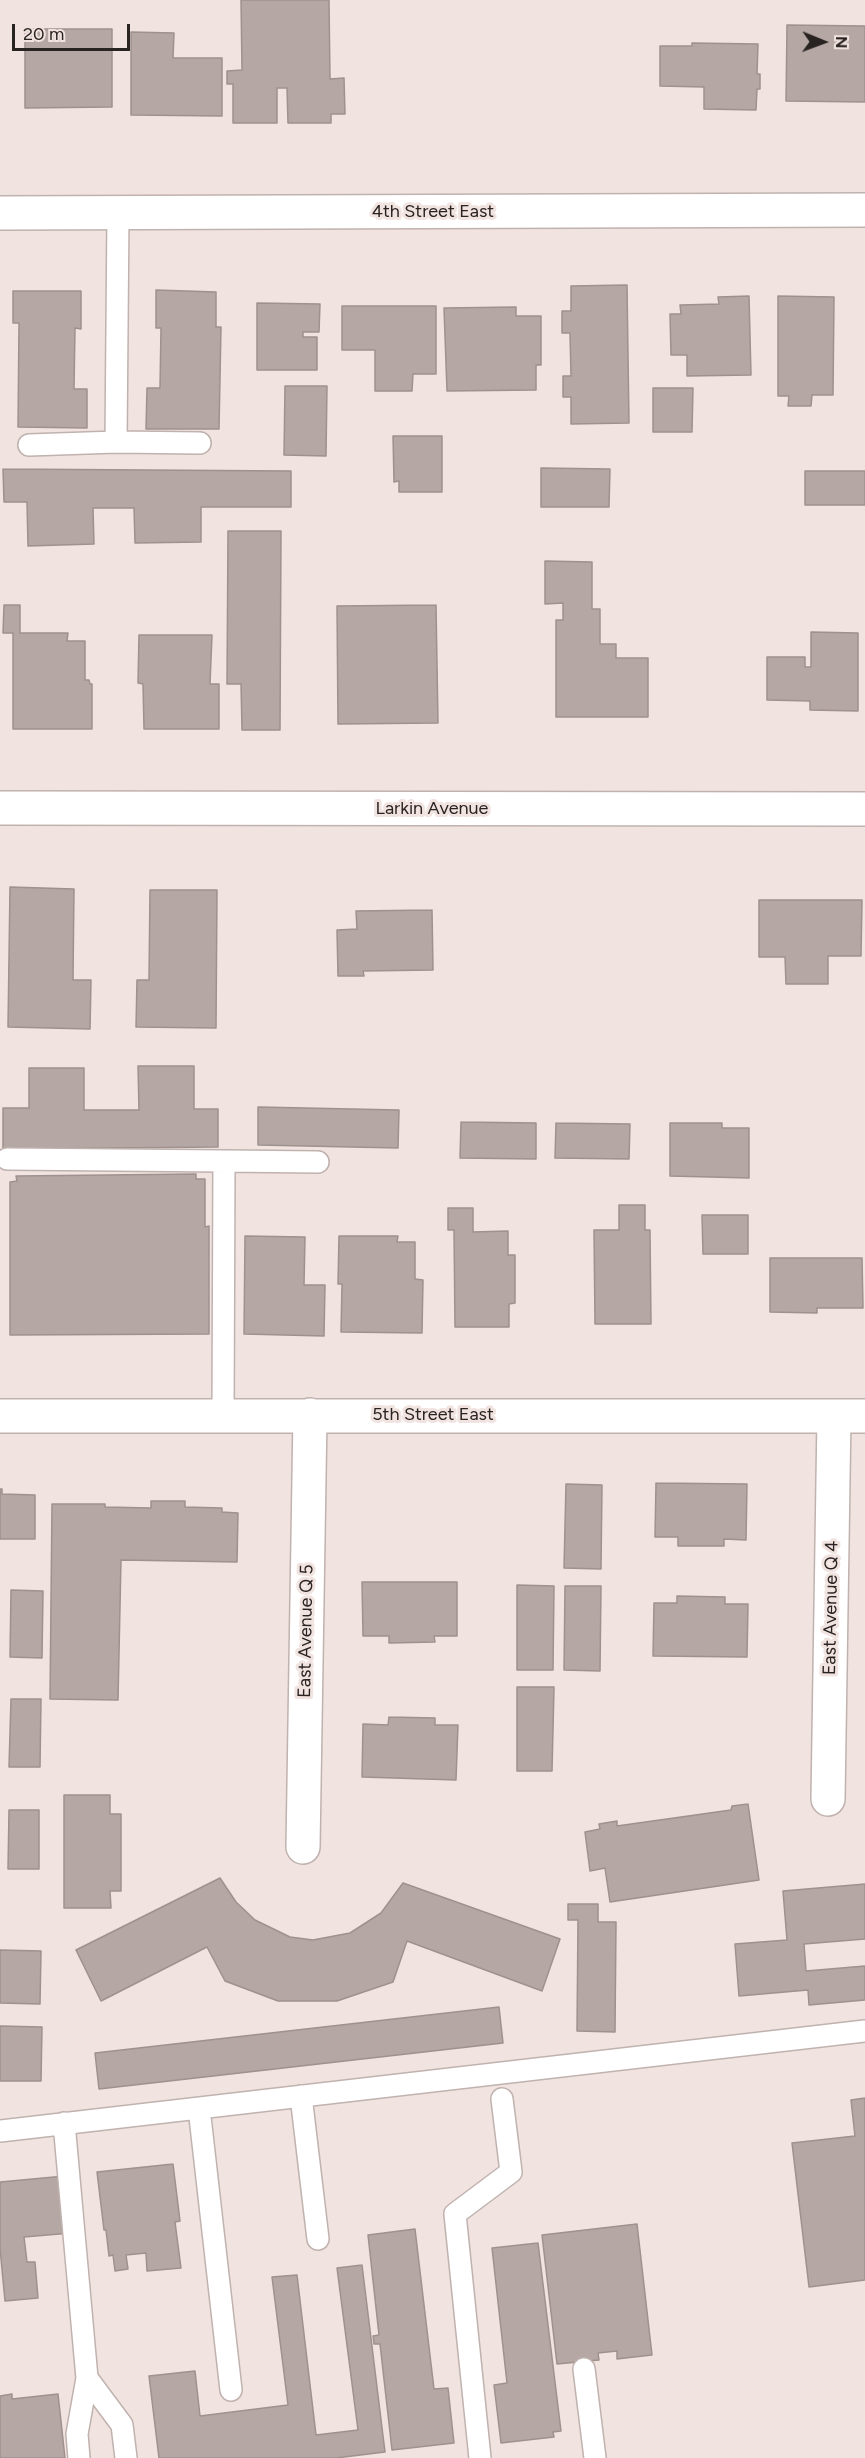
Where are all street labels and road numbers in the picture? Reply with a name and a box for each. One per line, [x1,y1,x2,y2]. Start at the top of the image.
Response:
street label: 4th Street East [372,201,494,223]
street label: Larkin Avenue [376,798,488,820]
street label: 5th Street East [372,1404,494,1426]
street label: East Avenue Q 4 [819,1541,843,1675]
street label: East Avenue Q 5 [294,1564,318,1698]

